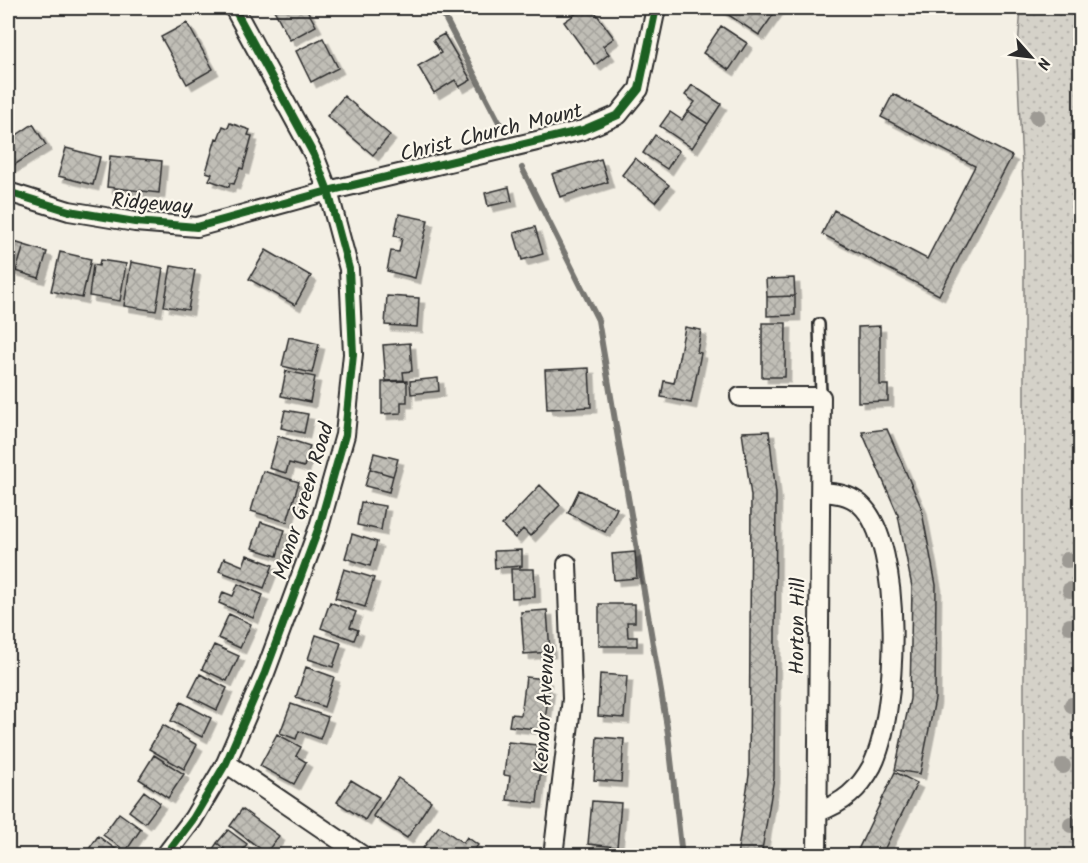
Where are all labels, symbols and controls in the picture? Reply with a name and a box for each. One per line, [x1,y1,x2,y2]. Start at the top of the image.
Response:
north arrow [1001,27,1061,87]
text: N [1030,53,1056,74]
street label: Christ Church Mount [397,95,587,172]
street label: Ridgeway [110,185,194,224]
street label: Manor Green Road [265,418,344,584]
street label: Horton Hill [781,577,816,675]
street label: Kendor Avenue [526,643,565,775]

